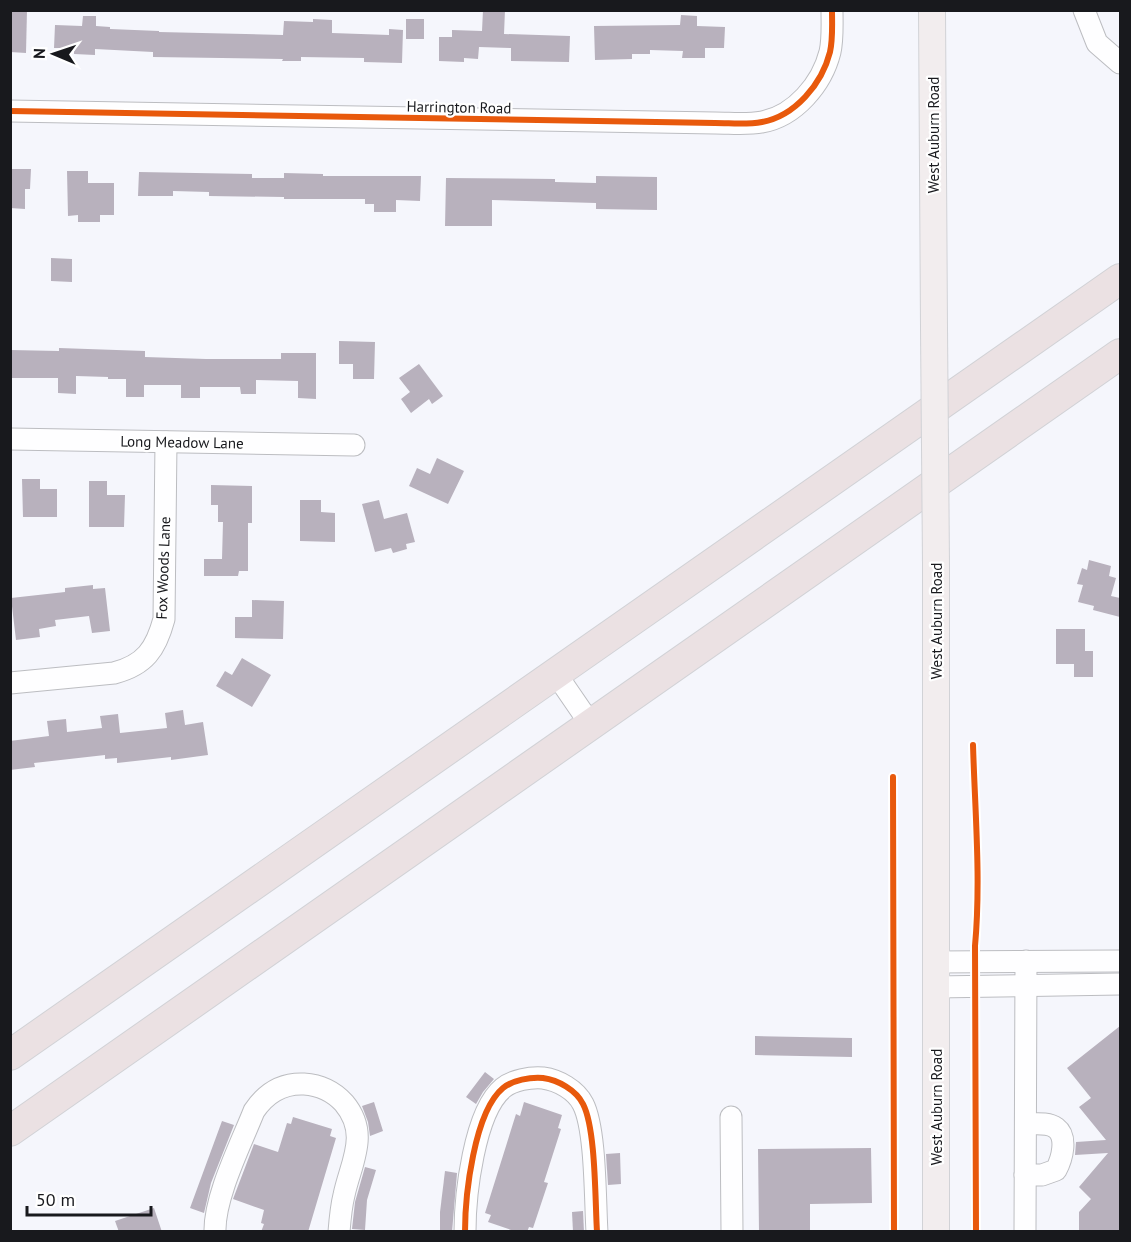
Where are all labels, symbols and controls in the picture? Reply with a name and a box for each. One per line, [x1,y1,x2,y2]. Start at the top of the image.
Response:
north arrow [24,24,84,84]
text: N [29,48,49,59]
street label: West Auburn Road [924,77,943,193]
street label: Harrington Road [406,97,512,117]
street label: Long Meadow Lane [120,431,244,453]
street label: Fox Woods Lane [152,516,174,620]
street label: West Auburn Road [927,563,946,679]
street label: West Auburn Road [927,1049,946,1165]
scale bar [27,1179,152,1217]
text: 50 m [36,1188,75,1211]

